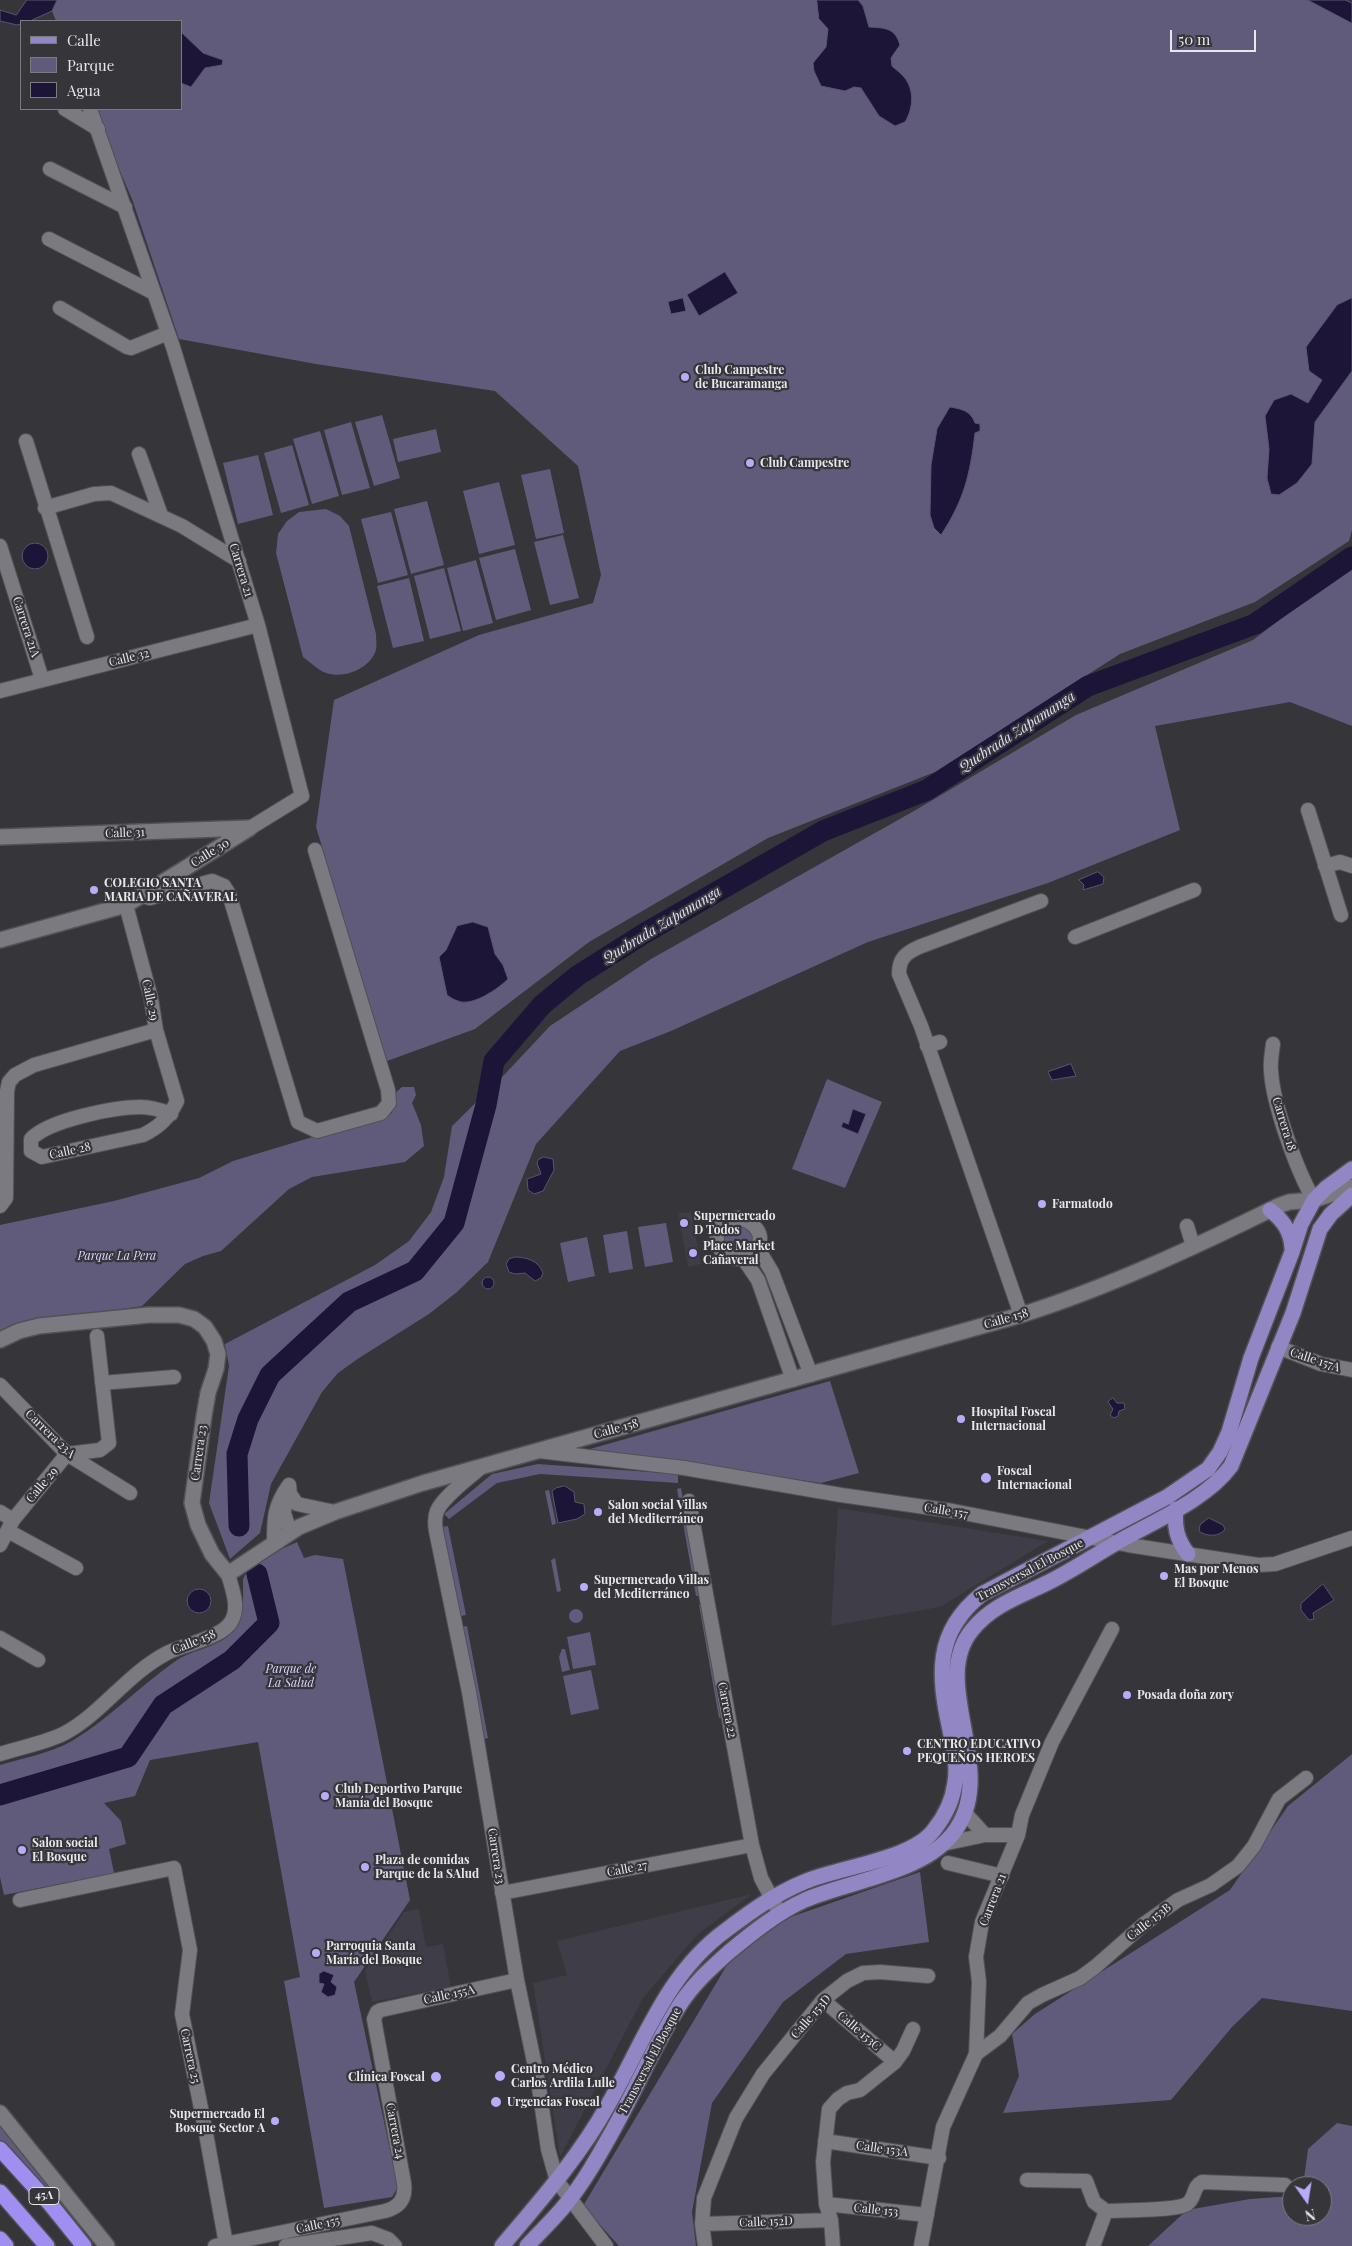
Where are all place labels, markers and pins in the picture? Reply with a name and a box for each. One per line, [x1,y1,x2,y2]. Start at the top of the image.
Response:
place label: Club Campestre de Bucaramanga [695,363,787,391]
marker: Club Campestre de Bucaramanga [679,371,691,383]
place label: Club Campestre [760,456,849,470]
marker: Club Campestre [744,457,756,469]
place label: COLEGIO SANTA MARIA DE CAÑAVERAL [104,876,237,904]
marker: COLEGIO SANTA MARIA DE CAÑAVERAL [88,884,100,896]
place label: Farmatodo [1052,1197,1113,1211]
marker: Farmatodo [1036,1198,1048,1210]
place label: Supermercado D Todos [694,1209,775,1237]
marker: Supermercado D Todos [678,1217,690,1229]
place label: Place Market Cañaveral [703,1239,775,1267]
marker: Place Market Cañaveral [687,1247,699,1259]
place label: Hospital Foscal Internacional [971,1405,1056,1433]
marker: Hospital Foscal Internacional [955,1413,967,1425]
place label: Foscal Internacional [997,1464,1072,1492]
marker: Foscal Internacional [979,1471,993,1485]
place label: Salon social Villas del Mediterráneo [608,1498,707,1526]
marker: Salon social Villas del Mediterráneo [592,1506,604,1518]
place label: Mas por Menos El Bosque [1174,1562,1259,1590]
marker: Mas por Menos El Bosque [1158,1570,1170,1582]
place label: Supermercado Villas del Mediterráneo [594,1573,709,1601]
marker: Supermercado Villas del Mediterráneo [578,1581,590,1593]
place label: Posada doña zory [1137,1688,1234,1702]
marker: Posada doña zory [1121,1689,1133,1701]
place label: CENTRO EDUCATIVO PEQUEÑOS HEROES [917,1737,1041,1765]
marker: CENTRO EDUCATIVO PEQUEÑOS HEROES [901,1745,913,1757]
place label: Club Deportivo Parque Manía del Bosque [335,1782,462,1810]
marker: Club Deportivo Parque Manía del Bosque [319,1790,331,1802]
place label: Salon social El Bosque [32,1836,98,1864]
marker: Salon social El Bosque [16,1844,28,1856]
place label: Plaza de comidas Parque de la SAlud [375,1853,479,1881]
marker: Plaza de comidas Parque de la SAlud [359,1861,371,1873]
place label: Parroquia Santa María del Bosque [326,1939,422,1967]
marker: Parroquia Santa María del Bosque [310,1947,322,1959]
place label: Centro Médico Carlos Ardila Lulle [511,2062,615,2090]
marker: Centro Médico Carlos Ardila Lulle [493,2069,507,2083]
place label: Clínica Foscal [348,2070,425,2084]
marker: Clínica Foscal [429,2070,443,2084]
marker: Urgencias Foscal [489,2095,503,2109]
place label: Urgencias Foscal [507,2095,600,2109]
place label: Supermercado El Bosque Sector A [169,2107,265,2135]
marker: Supermercado El Bosque Sector A [269,2115,281,2127]

